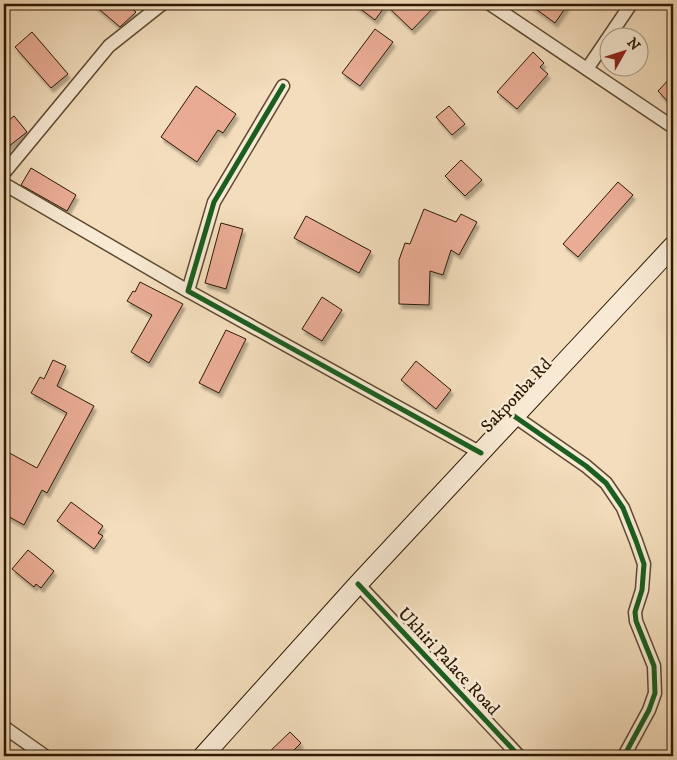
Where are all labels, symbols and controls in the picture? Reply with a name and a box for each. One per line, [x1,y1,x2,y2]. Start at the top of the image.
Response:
north arrow [600,28,650,78]
text: N [623,34,644,55]
street label: Sakponba Rd [477,354,557,438]
street label: Ukhiri Palace Road [393,603,504,720]

